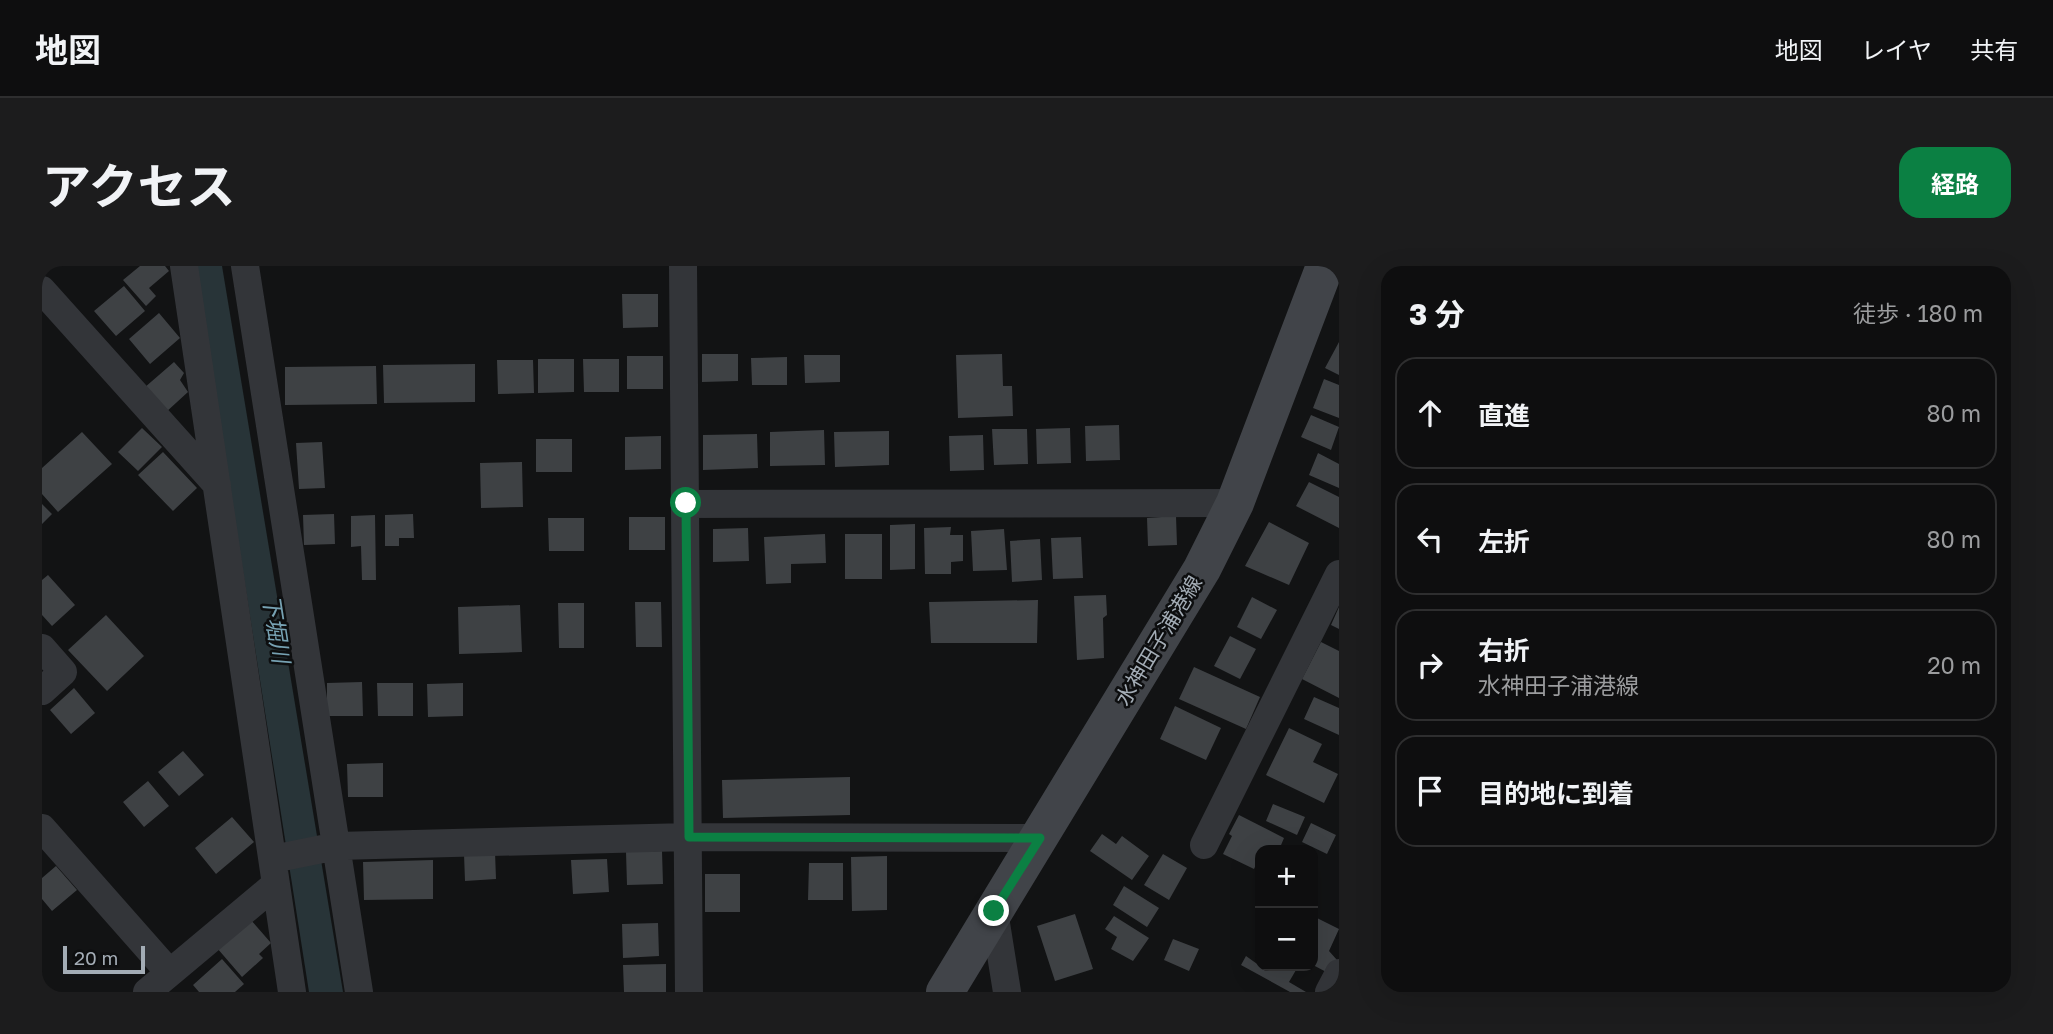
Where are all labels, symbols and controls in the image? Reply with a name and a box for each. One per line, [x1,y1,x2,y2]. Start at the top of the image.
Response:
text: 地図 [35,30,101,69]
text: 地図 [1775,35,1823,64]
text: レイヤ [1861,35,1932,64]
text: 共有 [1970,35,2018,64]
button: 経路 [1899,147,2011,218]
text: アクセス [42,156,236,215]
text: 3 分 [1409,296,1465,332]
text: 徒歩 · 180 m [1853,299,1983,327]
icon: ahead [1411,394,1449,432]
text: 80 m [1927,399,1981,427]
text: 直進 [1478,400,1530,431]
route start [670,487,701,518]
icon: left [1411,520,1449,558]
text: 80 m [1927,525,1981,553]
text: 左折 [1478,526,1530,557]
street label: 水神田子浦港線 [1109,571,1207,710]
water label: 下堀川 [258,593,297,668]
text: 右折 [1478,635,1530,666]
icon: right [1411,646,1449,684]
text: 20 m [1927,651,1981,679]
text: 水神田子浦港線 [1478,671,1639,699]
icon: arrive [1411,772,1449,810]
text: 目的地に到着 [1478,778,1634,809]
map controls [1255,845,1318,971]
button: + [1255,845,1318,908]
route end [978,895,1009,926]
button: − [1255,908,1318,971]
scale bar [63,943,145,975]
text: 20 m [74,946,118,969]

